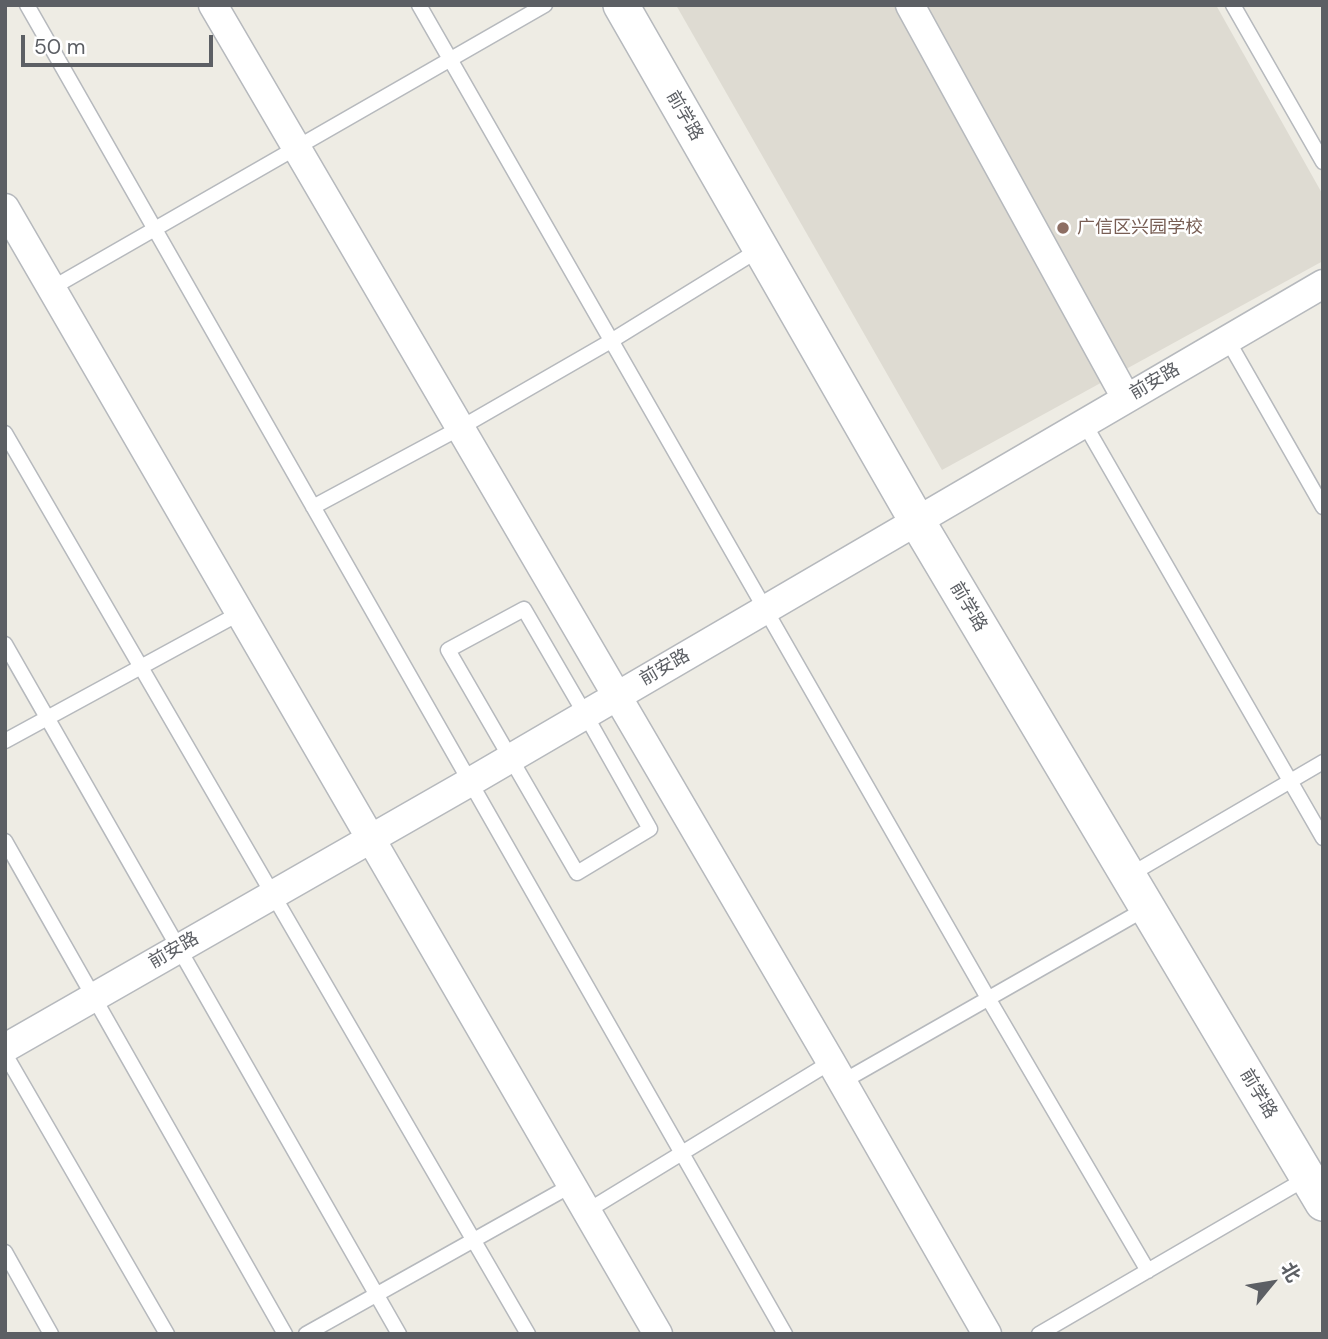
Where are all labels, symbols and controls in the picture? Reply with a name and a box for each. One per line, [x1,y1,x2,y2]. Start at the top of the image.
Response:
scale bar [24,21,217,65]
text: 50 m [34,33,85,61]
street label: 前学路 [661,87,707,145]
place label: 广信区兴园学校 [1077,217,1203,239]
marker: 广信区兴园学校 [1055,220,1071,236]
street label: 前安路 [1126,359,1184,405]
street label: 前学路 [945,578,991,636]
street label: 前安路 [636,645,694,691]
street label: 前安路 [145,928,203,974]
street label: 前学路 [1235,1065,1281,1123]
north arrow [1237,1248,1307,1318]
text: 北 [1275,1258,1306,1287]

